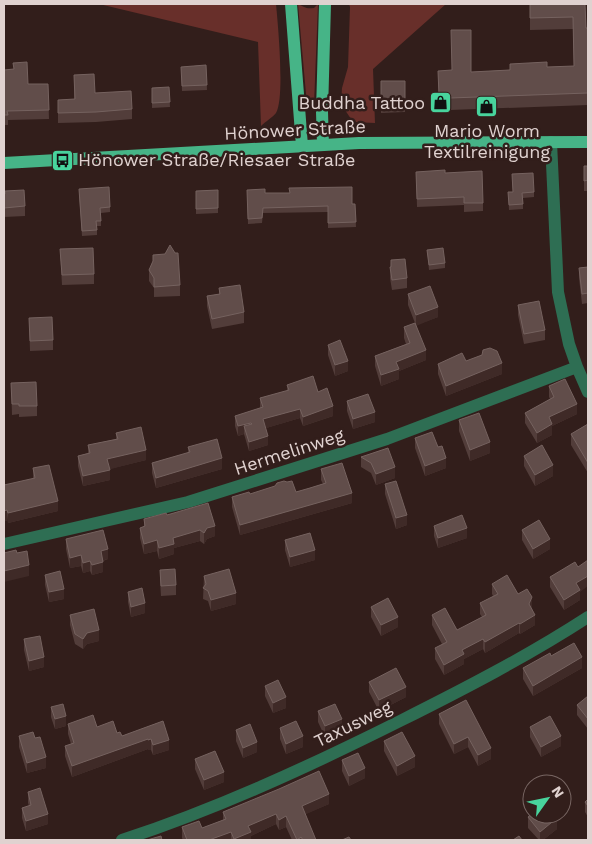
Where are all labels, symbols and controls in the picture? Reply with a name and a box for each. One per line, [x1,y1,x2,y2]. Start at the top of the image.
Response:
shop icon: Buddha Tattoo [429,91,453,115]
place label: Buddha Tattoo [299,92,425,113]
shop icon: Mario Worm Textilreinigung [475,94,499,118]
street label: Hönower Straße [224,115,366,144]
place label: Mario Worm Textilreinigung [424,120,550,162]
bus stop icon: Hönower Straße/Riesaer Straße [50,148,74,172]
place label: Hönower Straße/Riesaer Straße [78,149,356,170]
street label: Hermelinweg [231,424,347,479]
street label: Taxusweg [311,696,395,751]
north arrow [522,774,572,824]
text: N [548,783,567,801]

